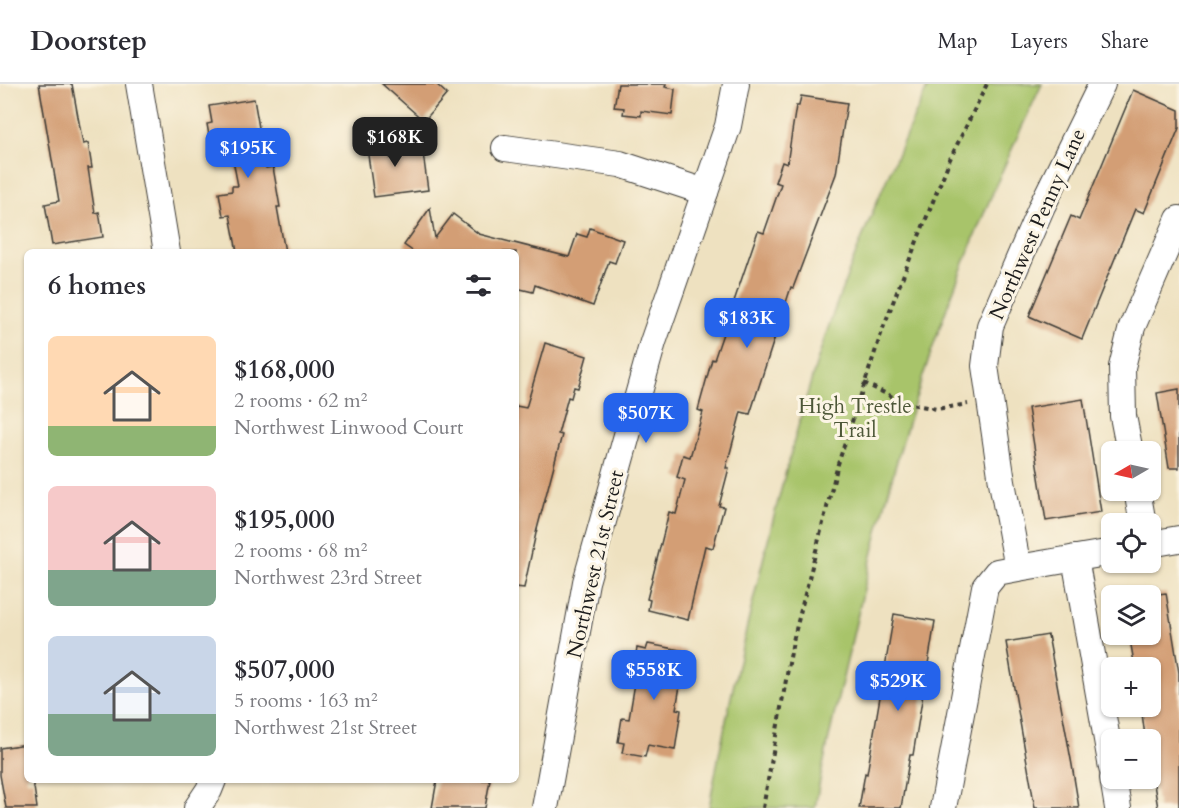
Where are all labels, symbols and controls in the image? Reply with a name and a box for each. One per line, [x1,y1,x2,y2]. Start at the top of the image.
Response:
text: Doorstep [30,22,147,60]
text: Map [938,27,978,56]
text: Layers [1011,27,1068,56]
text: Share [1101,27,1149,56]
pin: $168K [353,117,437,168]
text: $168K [366,123,424,150]
street label: Northwest Penny Lane [982,124,1093,324]
pin: $195K [206,128,290,179]
text: $195K [219,134,277,161]
text: 6 homes [48,268,146,303]
icon: filters [462,269,495,302]
pin: $183K [705,298,789,349]
text: $183K [718,304,776,331]
text: $168,000 [234,352,335,387]
icon: home [96,360,168,432]
text: 2 rooms · 62 m² [234,387,367,414]
park label: High Trestle Trail [798,392,912,445]
pin: $507K [604,393,688,444]
text: $507K [617,399,675,426]
text: Northwest Linwood Court [234,414,463,441]
north arrow [1101,441,1161,501]
map controls [1101,441,1161,789]
street label: Northwest 21st Street [560,467,631,661]
text: $195,000 [234,502,335,537]
icon: home [96,510,168,582]
button: locate [1101,513,1161,573]
text: 2 rooms · 68 m² [234,537,367,564]
text: Northwest 23rd Street [234,564,422,591]
button: layers [1101,585,1161,645]
pin: $558K [612,650,696,701]
text: $507,000 [234,652,335,687]
text: $558K [625,656,683,683]
button: + [1101,657,1161,717]
icon: home [96,660,168,732]
pin: $529K [856,661,940,712]
text: $529K [869,667,927,694]
text: 5 rooms · 163 m² [234,687,378,714]
text: Northwest 21st Street [234,714,417,741]
button: − [1101,729,1161,789]

